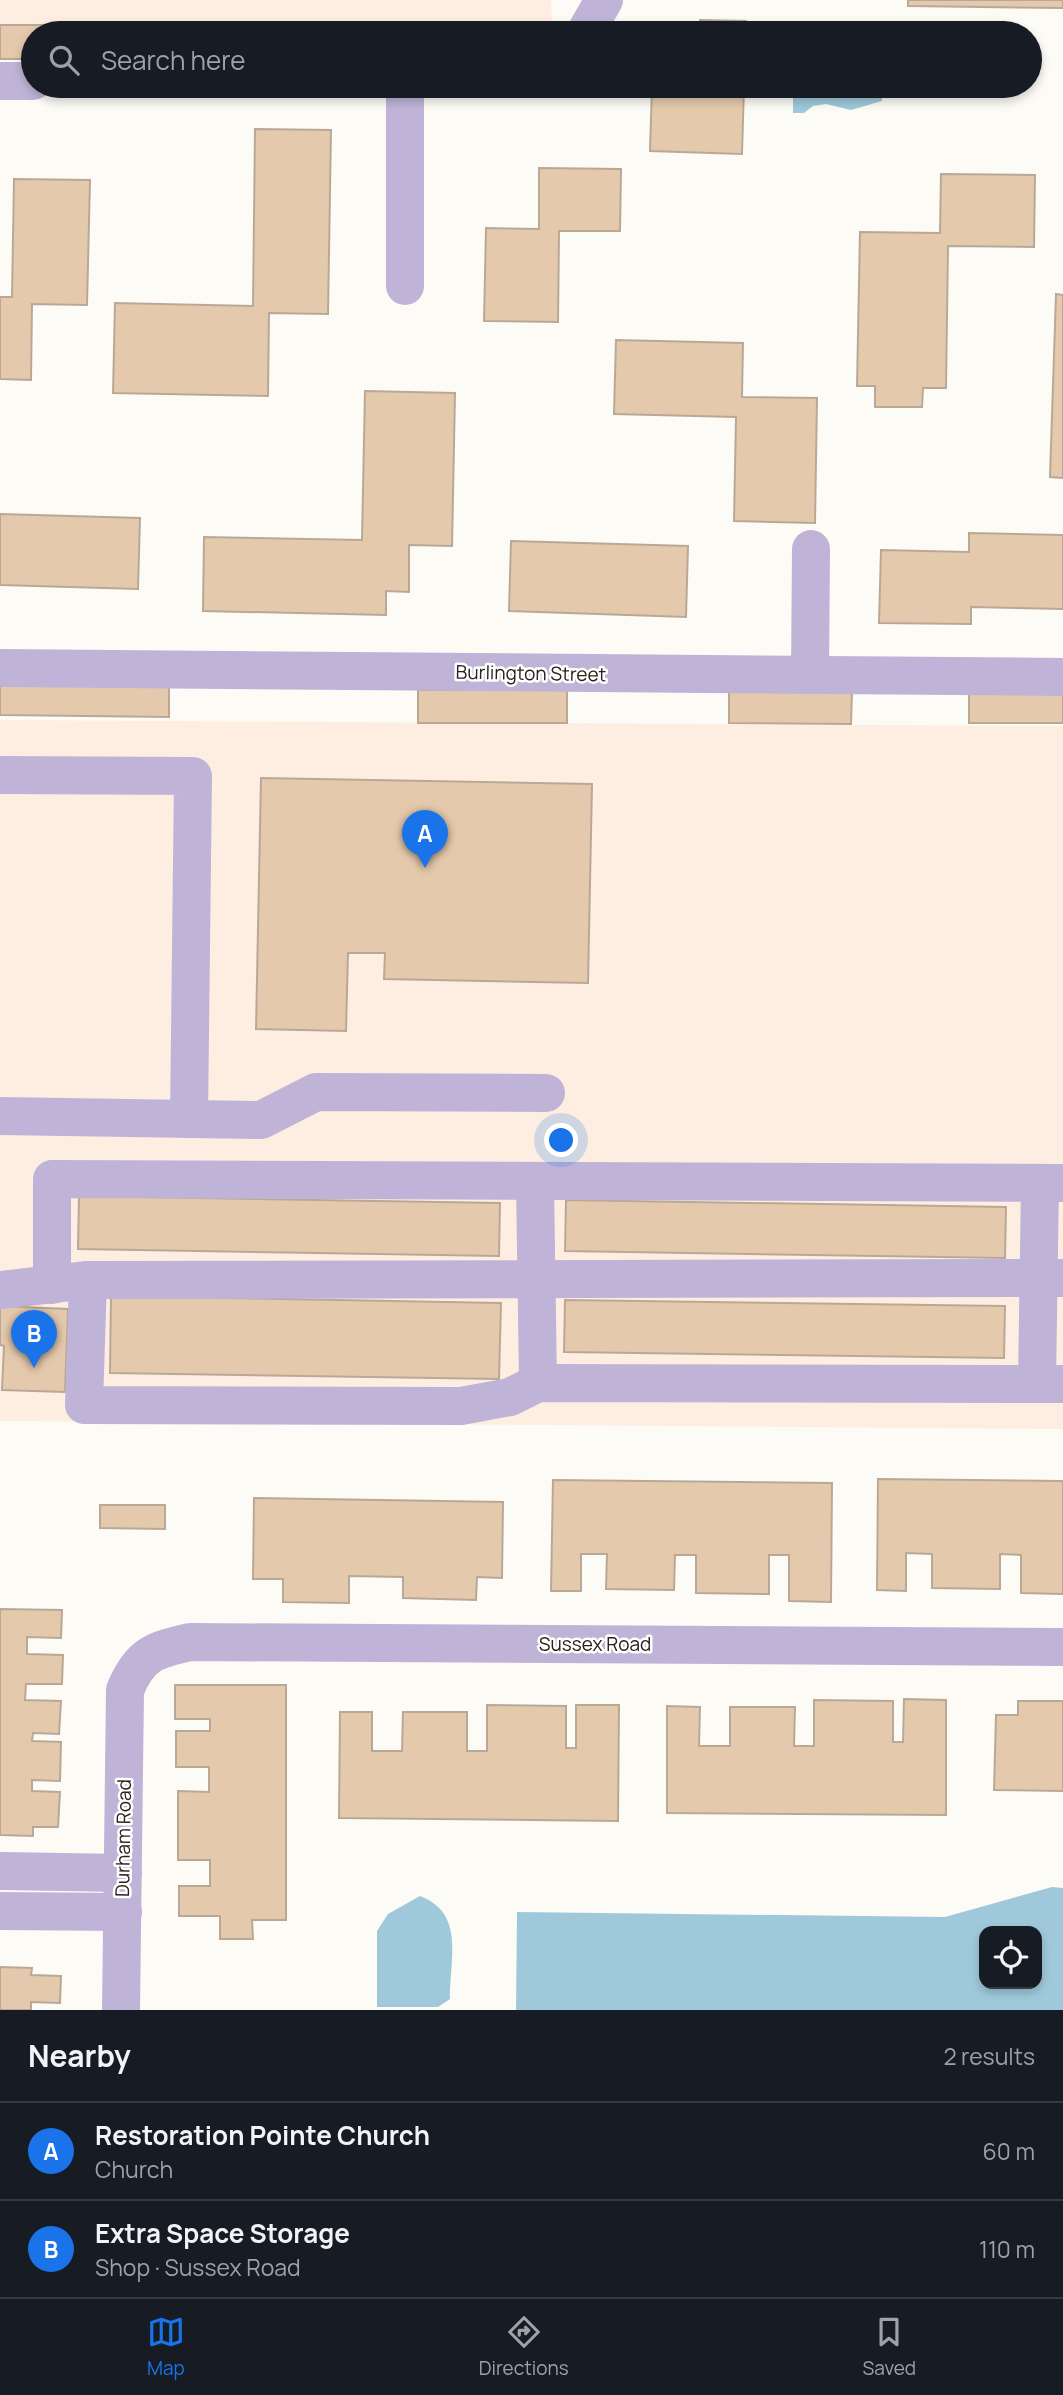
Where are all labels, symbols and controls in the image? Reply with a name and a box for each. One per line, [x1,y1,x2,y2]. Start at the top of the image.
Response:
search box [21,21,1042,98]
icon: search [45,41,83,79]
text: Search here [101,42,246,78]
street label: Burlington Street [456,659,606,687]
pin: A [402,810,448,868]
your location [544,1123,578,1157]
pin: B [11,1310,57,1368]
street label: Sussex Road [539,1631,651,1657]
street label: Durham Road [109,1779,137,1897]
map controls [979,1926,1042,1989]
button: locate [979,1926,1042,1989]
text: Nearby [28,2035,131,2076]
text: 2 results [943,2040,1035,2072]
text: Restoration Pointe Church [95,2117,430,2153]
text: A [43,2135,59,2167]
text: 60 m [983,2135,1035,2167]
text: Church [95,2153,173,2185]
text: Extra Space Storage [95,2215,350,2251]
text: B [44,2233,58,2265]
text: 110 m [979,2233,1035,2265]
text: Shop · Sussex Road [95,2251,301,2283]
tab: Map [147,2313,185,2381]
tab: Directions [479,2313,569,2381]
tab: Saved [863,2313,916,2381]

